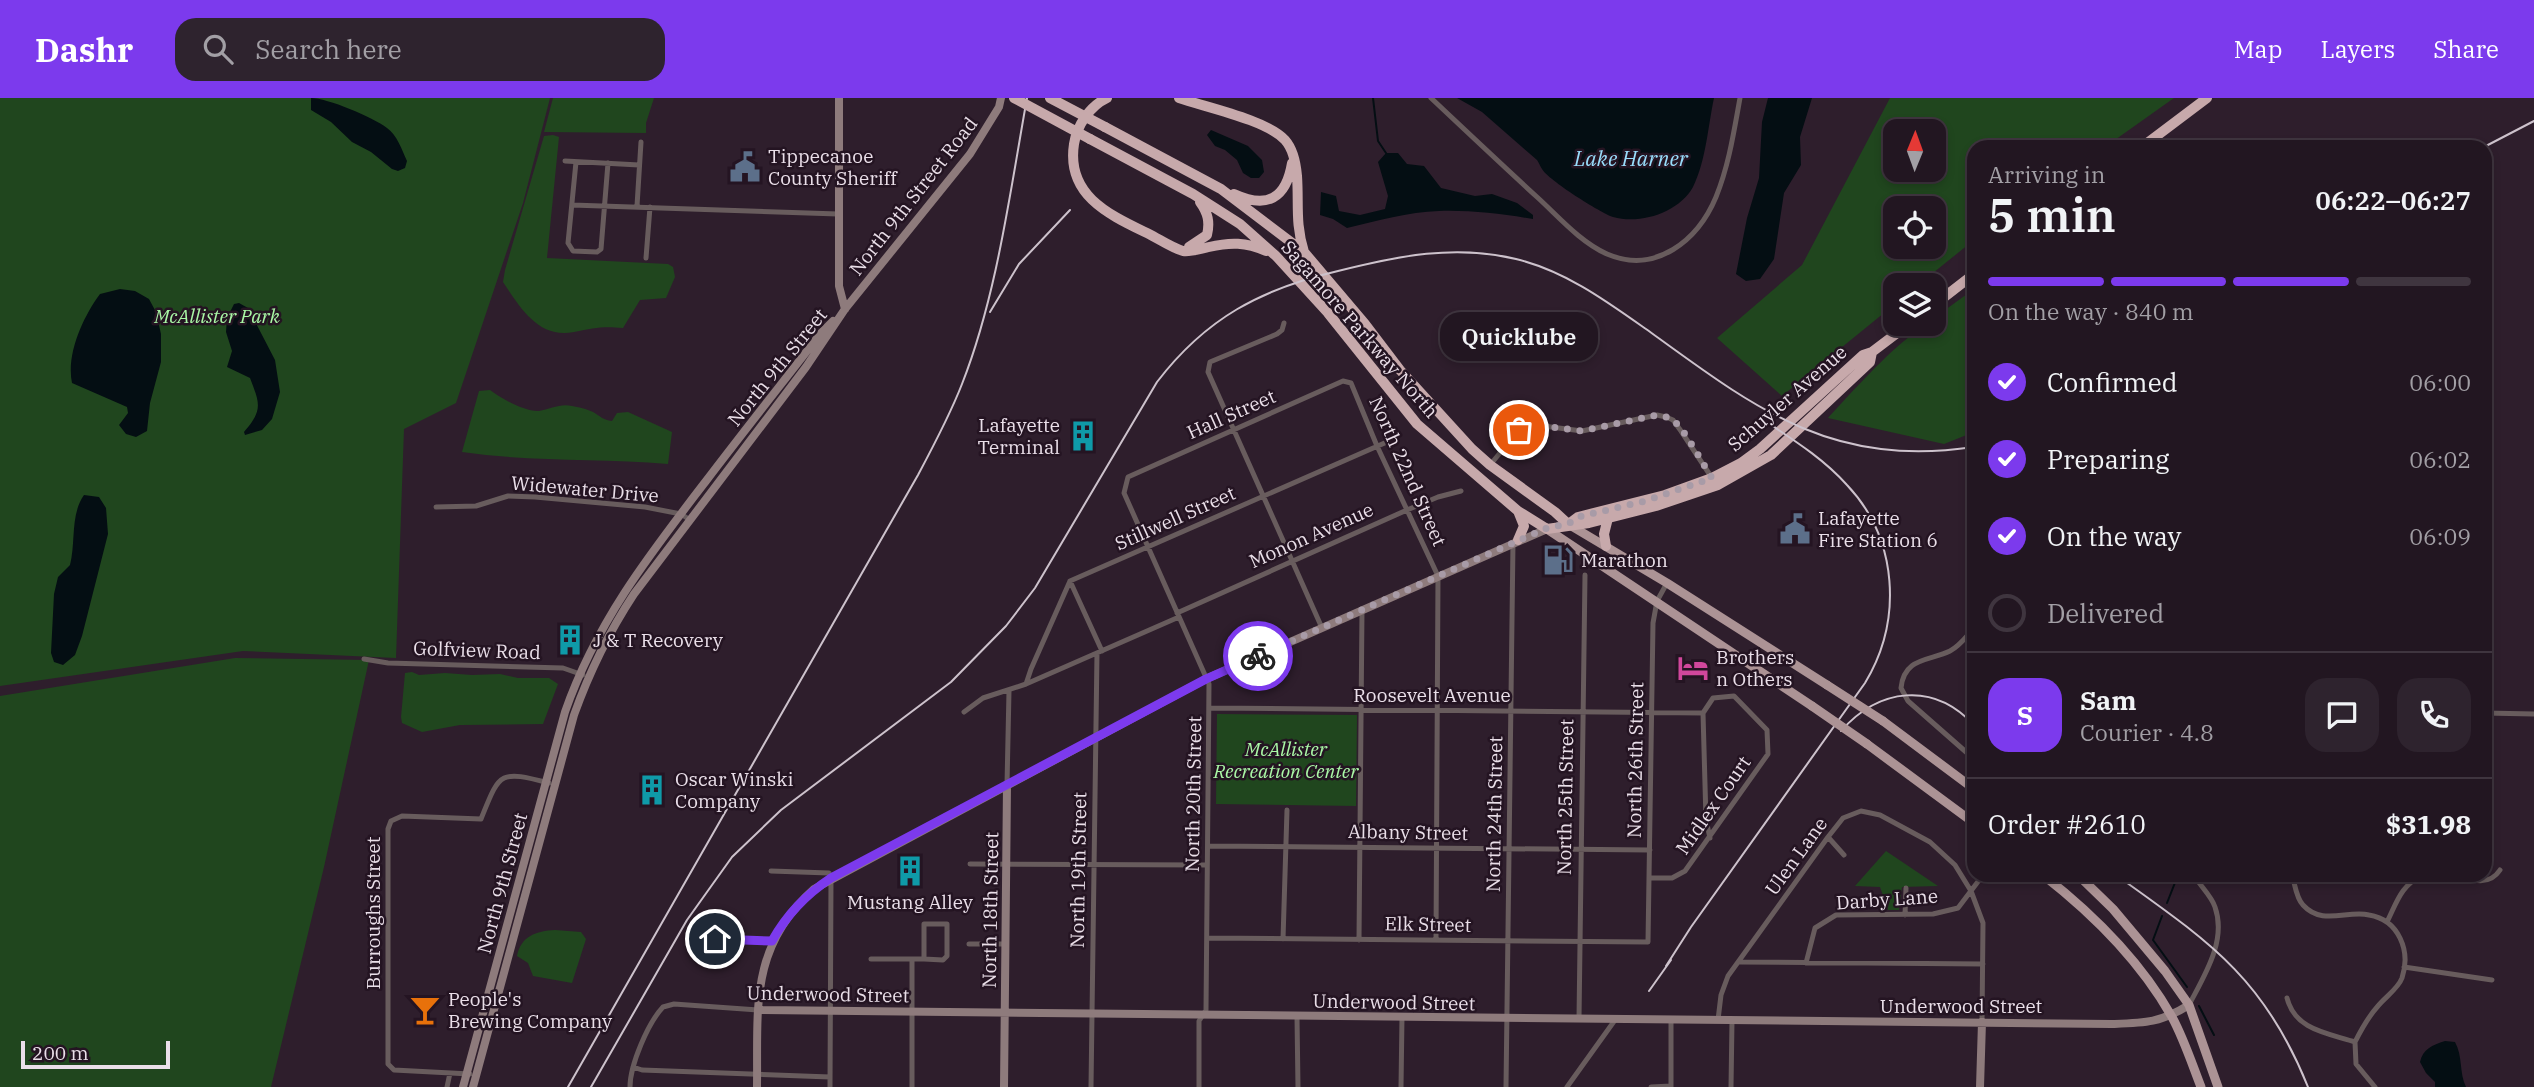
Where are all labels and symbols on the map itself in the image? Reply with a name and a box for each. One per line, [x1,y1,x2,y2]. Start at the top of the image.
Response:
street label: North 9th Street Road [844,112,982,280]
north arrow [1883,119,1946,182]
place label: Tippecanoe County Sheriff [768,144,898,190]
water label: Lake Harner [1573,144,1689,172]
public building icon: Tippecanoe County Sheriff [728,150,762,184]
street label: Sagamore Parkway North [1276,235,1444,423]
street label: North 9th Street [722,303,832,431]
park label: McAllister Park [153,304,281,328]
callout: Quicklube [1440,311,1598,360]
street label: Schuyler Avenue [1722,340,1852,456]
street label: Hall Street [1183,384,1279,444]
street label: North 22nd Street [1364,392,1452,550]
pin [1489,400,1549,460]
place label: Lafayette Terminal [978,413,1060,459]
building icon: Lafayette Terminal [1066,419,1100,453]
street label: Widewater Drive [510,471,660,507]
street label: Stillwell Street [1111,481,1239,555]
street label: Monon Avenue [1245,497,1377,573]
place label: Lafayette Fire Station 6 [1818,506,1938,552]
public building icon: Lafayette Fire Station 6 [1778,512,1812,546]
fuel station icon: Marathon [1541,543,1575,577]
place label: Marathon [1581,548,1668,572]
courier [1223,621,1293,691]
building icon: J & T Recovery [553,623,587,657]
place label: J & T Recovery [593,628,724,652]
street label: Golfview Road [413,636,541,664]
place label: Brothers n Others [1716,645,1794,691]
hotel icon: Brothers n Others [1676,651,1710,685]
street label: North 26th Street [1622,681,1648,838]
street label: Roosevelt Avenue [1353,683,1511,707]
street label: North 20th Street [1180,715,1206,872]
street label: North 25th Street [1552,718,1578,875]
street label: North 24th Street [1481,735,1507,892]
park label: McAllister Recreation Center [1212,737,1359,783]
street label: Midlex Court [1670,751,1756,859]
place label: Oscar Winski Company [675,767,793,813]
building icon: Oscar Winski Company [635,773,669,807]
street label: North 19th Street [1065,791,1091,948]
street label: North 9th Street [472,810,532,956]
street label: Ulen Lane [1760,812,1832,900]
street label: Albany Street [1348,819,1469,845]
street label: North 18th Street [977,831,1003,988]
street label: Burroughs Street [361,836,385,989]
building icon: Mustang Alley [893,854,927,888]
street label: Darby Lane [1835,883,1939,915]
place label: Mustang Alley [847,890,974,914]
pin [685,909,745,969]
street label: Elk Street [1384,911,1472,937]
street label: Underwood Street [746,981,910,1007]
place label: People's Brewing Company [448,987,613,1033]
street label: Underwood Street [1312,989,1476,1015]
bar icon: People's Brewing Company [408,993,442,1027]
street label: Underwood Street [1880,994,2043,1018]
scale bar [21,1038,170,1070]

